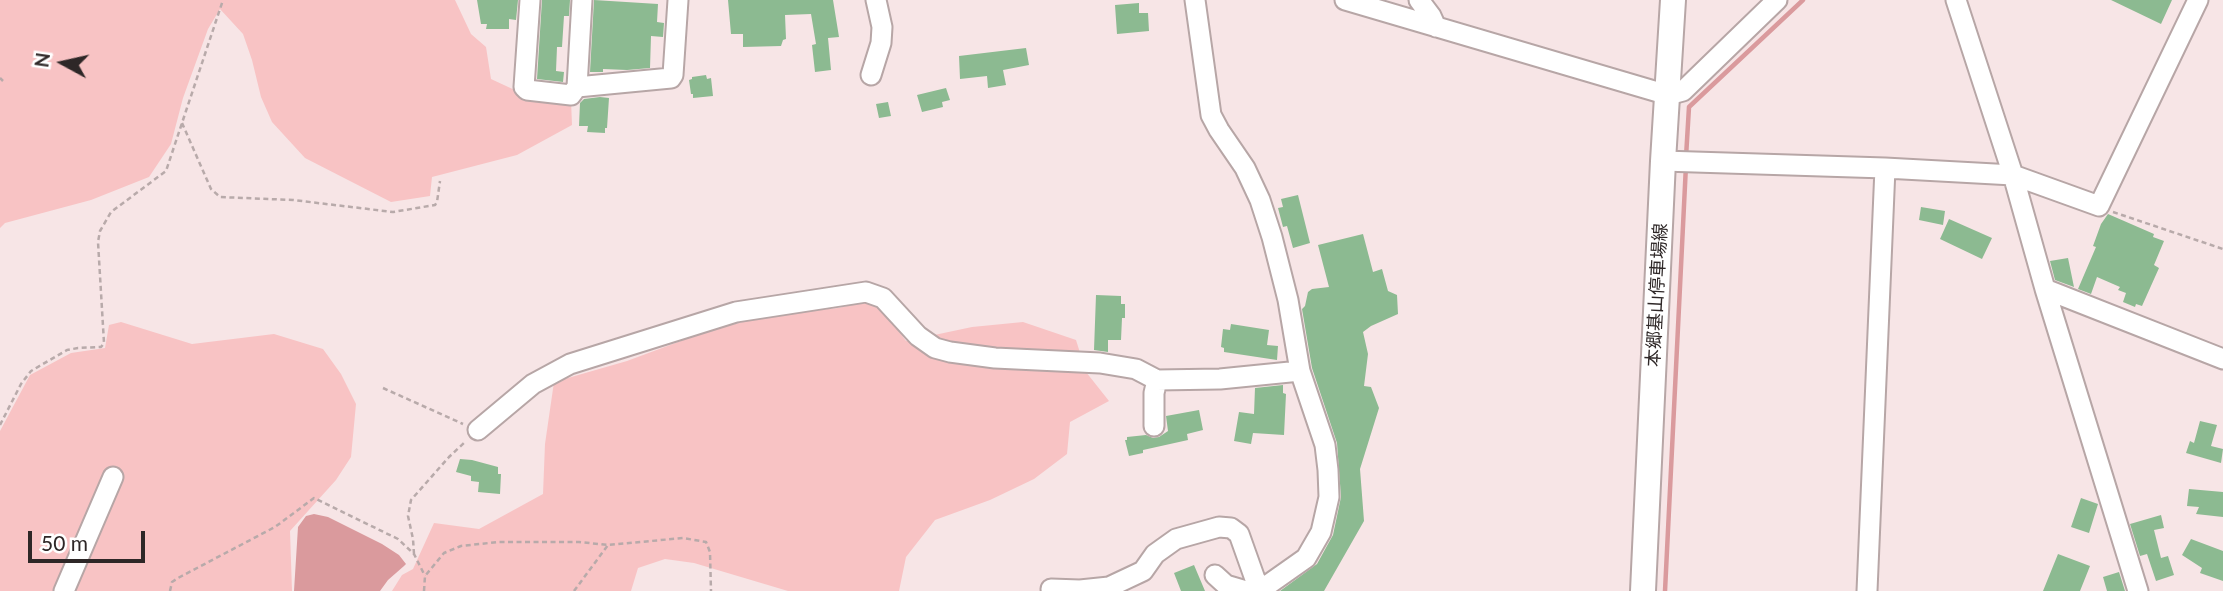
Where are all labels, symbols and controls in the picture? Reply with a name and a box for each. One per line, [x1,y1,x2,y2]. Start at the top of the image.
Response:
north arrow [28,28,98,98]
text: N [29,51,54,69]
street label: 本郷基山停車場線 [1642,223,1672,367]
scale bar [32,518,149,562]
text: 50 m [41,530,88,555]

